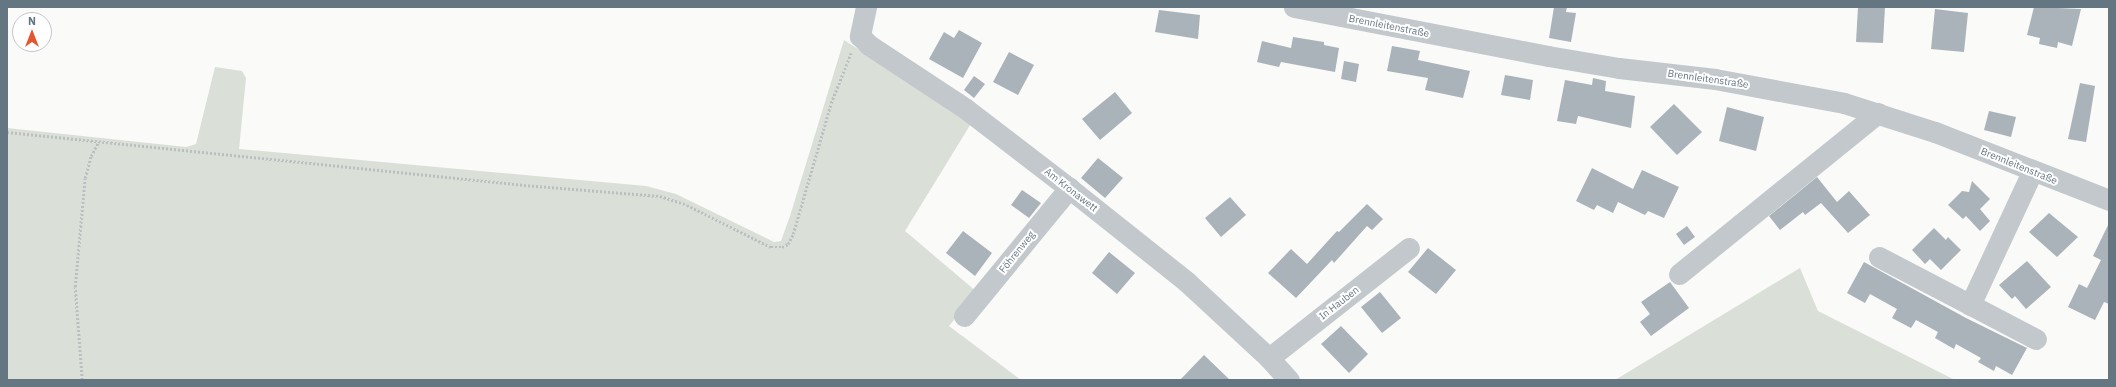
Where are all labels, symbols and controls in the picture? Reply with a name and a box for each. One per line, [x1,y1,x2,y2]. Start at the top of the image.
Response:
north arrow [12,12,52,52]
street label: Brennleitenstraße [1348,12,1430,40]
text: N [28,14,36,28]
street label: Brennleitenstraße [1667,67,1749,91]
street label: Brennleitenstraße [1979,145,2059,187]
street label: Am Kronawett [1042,166,1100,214]
street label: Föhrenweg [997,229,1037,275]
street label: In Hauben [1317,284,1361,322]

